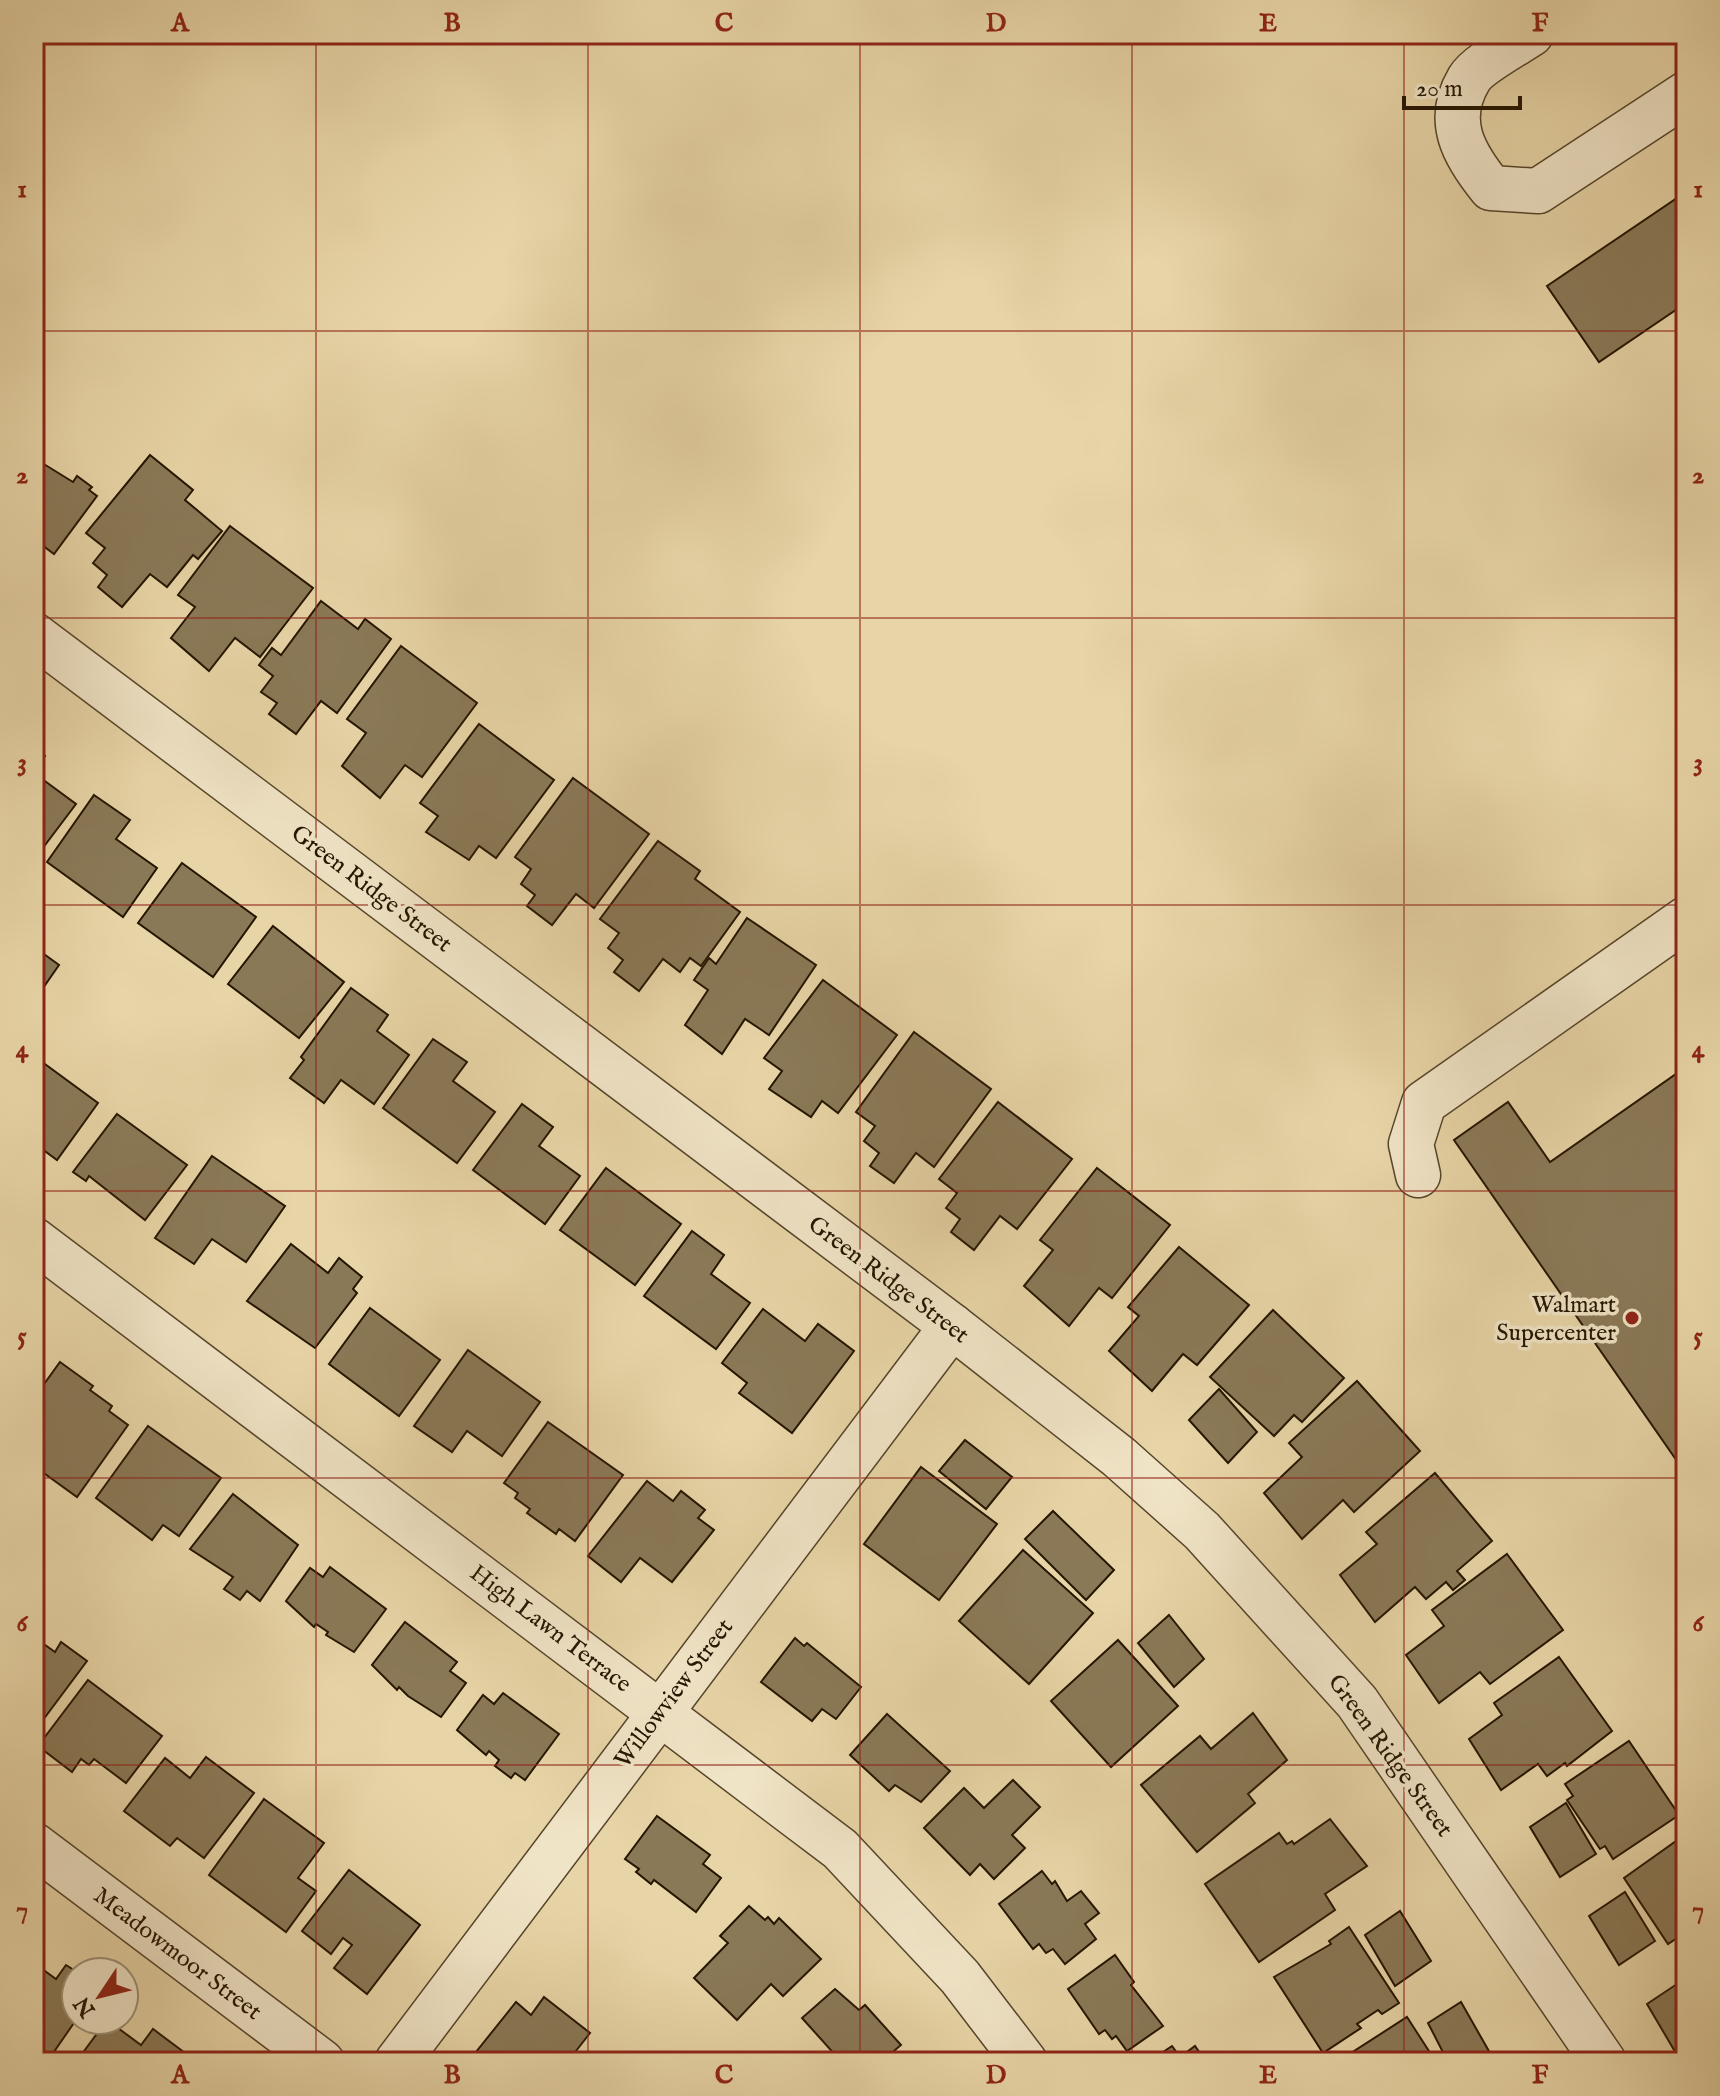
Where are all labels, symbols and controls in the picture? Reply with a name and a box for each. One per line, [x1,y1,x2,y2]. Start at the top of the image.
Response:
text: A [170,7,190,40]
text: B [443,7,461,40]
text: C [715,7,734,40]
text: D [986,7,1007,40]
text: E [1259,7,1277,40]
text: F [1532,7,1549,40]
scale bar [1404,60,1520,110]
text: 20 m [1416,74,1463,105]
text: 1 [17,173,27,206]
text: 1 [1693,173,1703,206]
text: 2 [16,459,28,492]
text: 2 [1692,459,1704,492]
text: 3 [17,746,27,779]
text: 3 [1693,746,1703,779]
street label: Green Ridge Street [284,818,458,960]
text: 4 [16,1033,30,1066]
text: 4 [1692,1033,1706,1066]
street label: Green Ridge Street [801,1209,975,1351]
place label: Walmart Supercenter [1496,1290,1616,1349]
marker: Walmart Supercenter [1623,1309,1641,1327]
text: 5 [17,1320,27,1353]
text: 5 [1693,1320,1703,1353]
street label: High Lawn Terrace [463,1558,637,1700]
text: 6 [17,1607,29,1640]
text: 6 [1693,1607,1705,1640]
street label: Willowview Street [608,1613,741,1775]
street label: Green Ridge Street [1320,1668,1459,1844]
street label: Meadowmoor Street [87,1881,267,2028]
text: 7 [16,1894,28,1927]
text: 7 [1692,1894,1704,1927]
north arrow [60,1956,140,2036]
text: N [68,1990,103,2023]
text: A [170,2059,190,2092]
text: B [443,2059,461,2092]
text: C [715,2059,734,2092]
text: D [986,2059,1007,2092]
text: E [1259,2059,1277,2092]
text: F [1532,2059,1549,2092]

